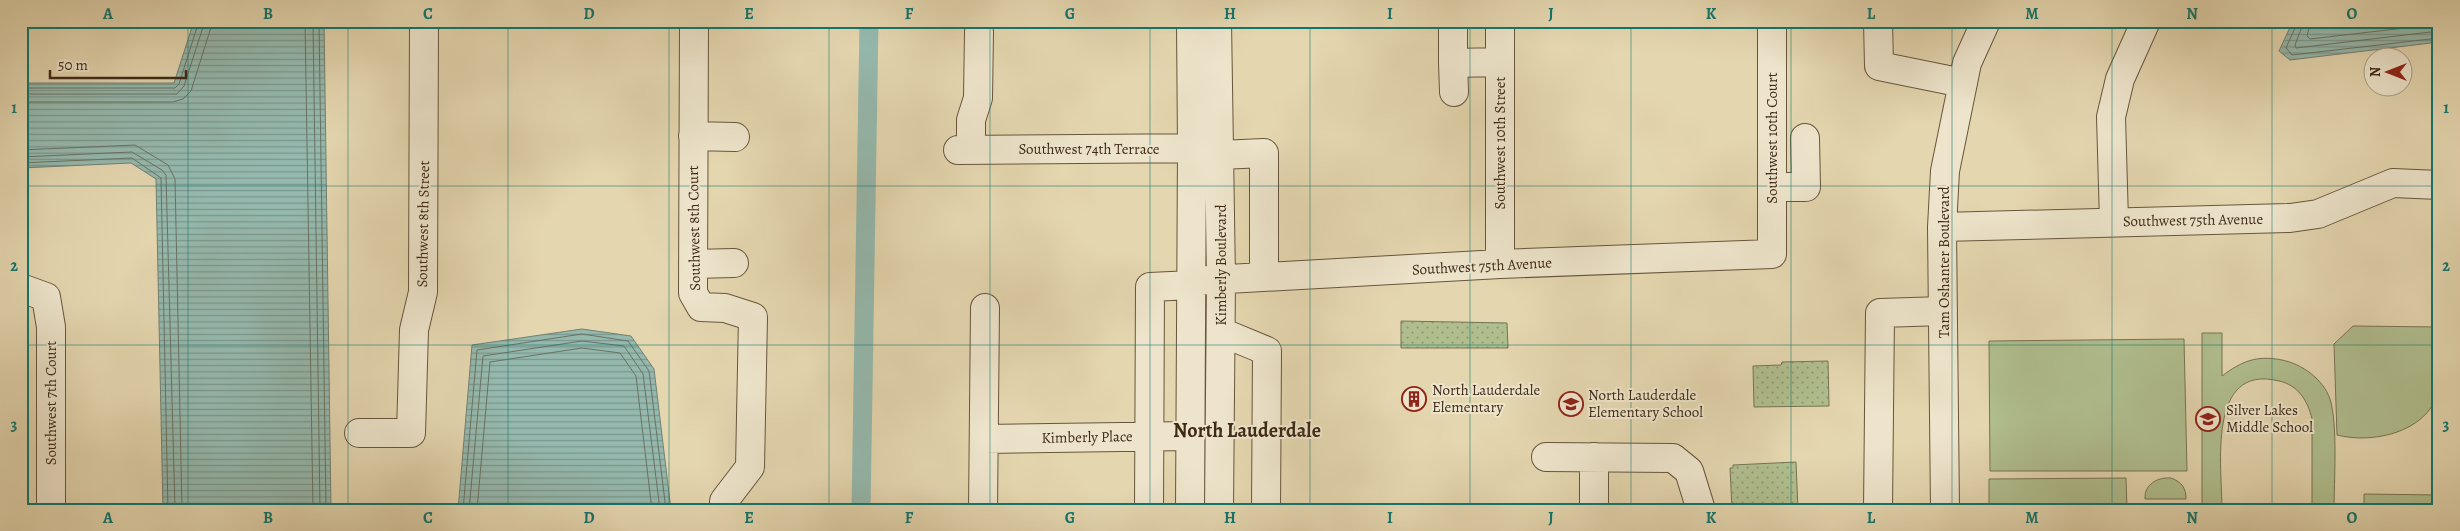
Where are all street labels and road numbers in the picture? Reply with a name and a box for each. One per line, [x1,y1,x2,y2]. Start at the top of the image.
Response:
street label: Southwest 10th Court [1762,72,1782,204]
street label: Southwest 10th Street [1490,77,1510,209]
street label: Southwest 74th Terrace [1018,139,1160,159]
street label: Southwest 8th Street [412,160,434,288]
street label: Southwest 8th Court [683,165,705,291]
street label: Tam Oshanter Boulevard [1934,185,1954,338]
street label: Kimberly Boulevard [1211,203,1231,326]
street label: Southwest 75th Avenue [2123,209,2264,231]
street label: Southwest 75th Avenue [1411,252,1553,280]
street label: Southwest 7th Court [41,341,61,465]
street label: Kimberly Place [1041,426,1133,448]

